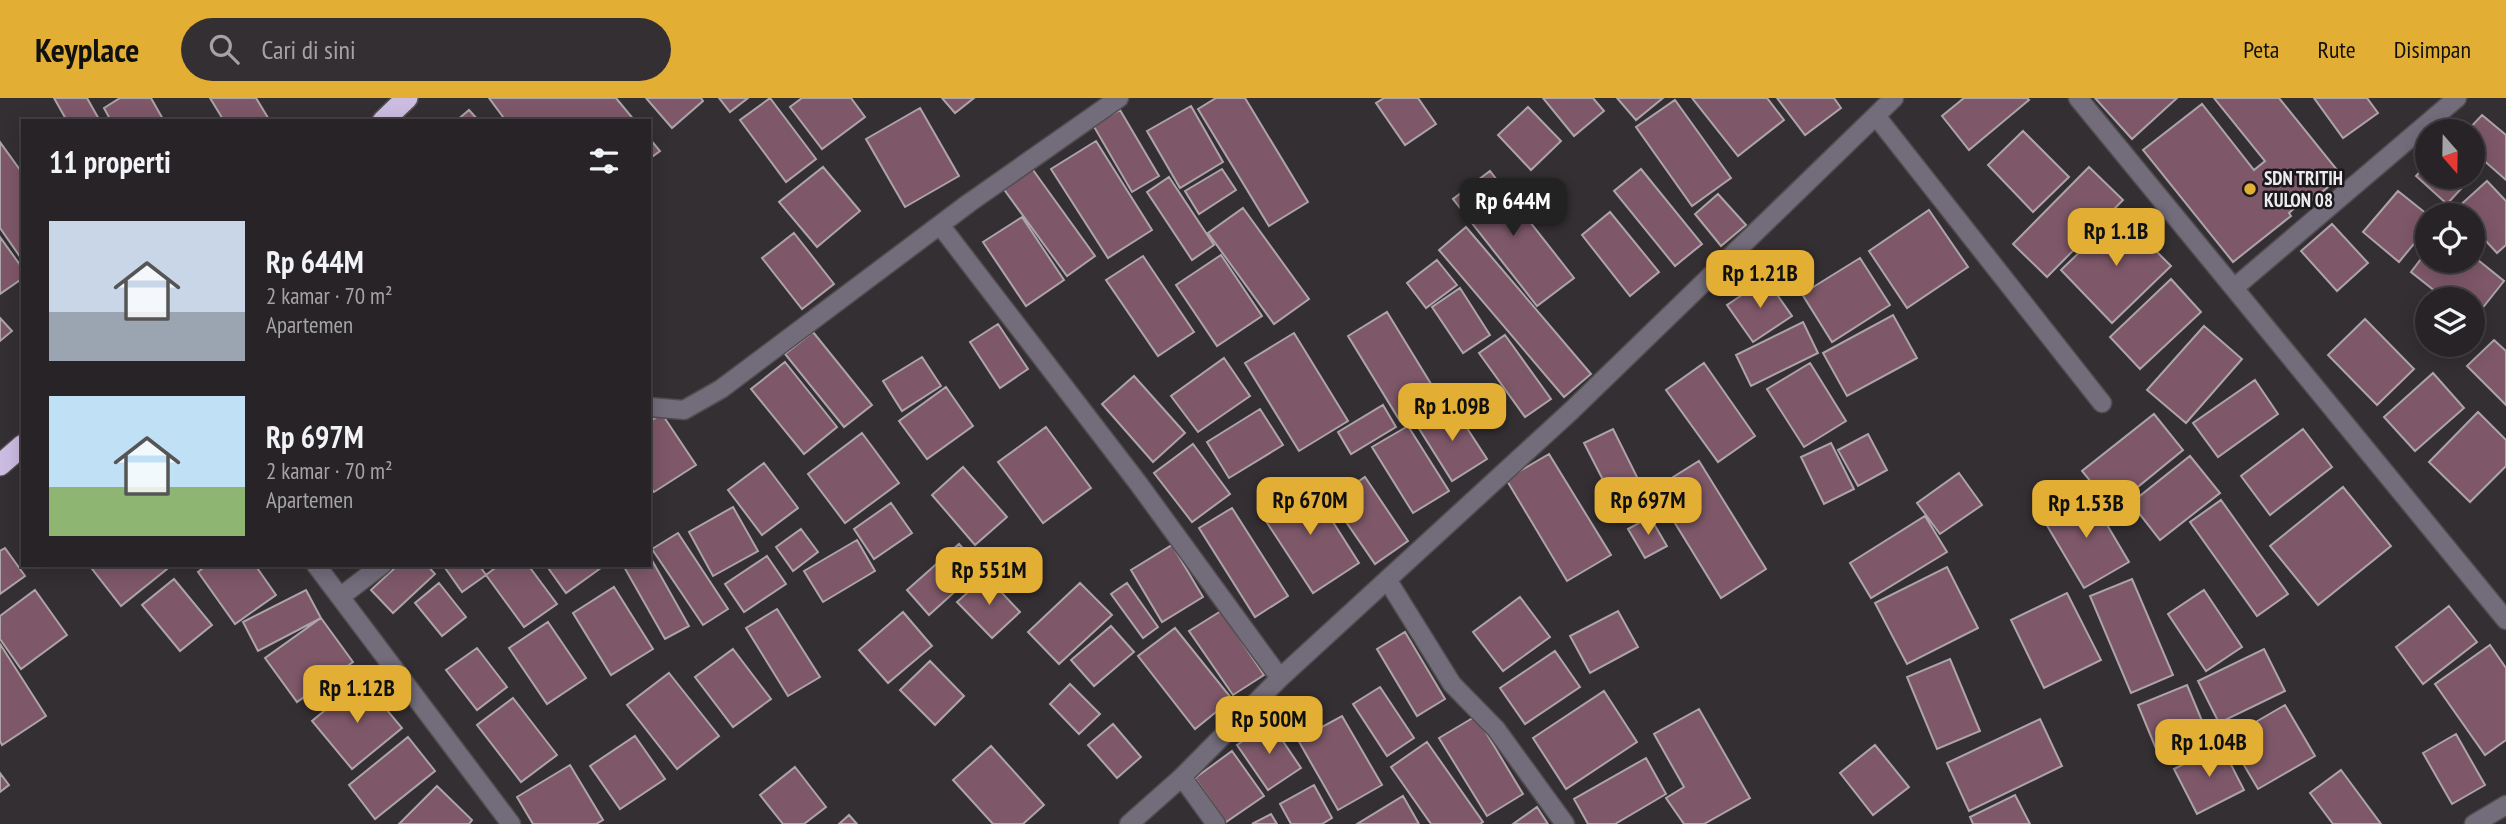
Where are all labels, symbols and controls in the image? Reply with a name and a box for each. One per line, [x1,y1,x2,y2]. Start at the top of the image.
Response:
search box [181,18,671,81]
text: Keyplace [35,28,139,71]
icon: search [205,30,243,68]
text: Cari di sini [261,33,356,66]
text: Peta [2243,34,2279,65]
text: Rute [2317,34,2356,65]
text: Disimpan [2394,34,2471,65]
north arrow [2415,119,2485,189]
map controls [2415,119,2485,357]
text: 11 properti [49,142,171,181]
icon: filters [585,142,623,180]
place label: SDN TRITIH KULON 08 [2264,166,2343,212]
pin: Rp 644M [1448,178,1578,238]
marker: SDN TRITIH KULON 08 [2242,181,2258,197]
text: Rp 644M [1476,186,1550,215]
button: locate [2415,203,2485,273]
pin: Rp 1.1B [2051,208,2181,268]
text: Rp 1.1B [2084,216,2148,245]
text: Rp 644M [266,242,364,281]
icon: home [105,249,189,333]
pin: Rp 1.21B [1688,250,1832,310]
text: Rp 1.21B [1722,258,1798,287]
text: 2 kamar · 70 m² [266,281,393,310]
button: layers [2415,287,2485,357]
text: Apartemen [266,310,353,339]
pin: Rp 1.09B [1380,384,1524,443]
text: Rp 1.09B [1414,391,1490,420]
text: Rp 697M [266,417,364,456]
icon: home [105,424,189,508]
text: 2 kamar · 70 m² [266,456,393,485]
pin: Rp 670M [1245,478,1375,537]
pin: Rp 697M [1583,478,1713,537]
pin: Rp 1.53B [2014,480,2158,540]
text: Apartemen [266,485,353,514]
text: Rp 670M [1273,485,1347,514]
text: Rp 697M [1611,485,1685,514]
text: Rp 1.53B [2048,488,2124,517]
pin: Rp 551M [924,547,1054,607]
text: Rp 551M [952,555,1026,584]
pin: Rp 1.12B [285,666,429,725]
text: Rp 1.12B [319,673,395,702]
pin: Rp 500M [1204,696,1334,756]
text: Rp 500M [1232,704,1306,733]
pin: Rp 1.04B [2137,720,2281,779]
text: Rp 1.04B [2171,727,2247,756]

